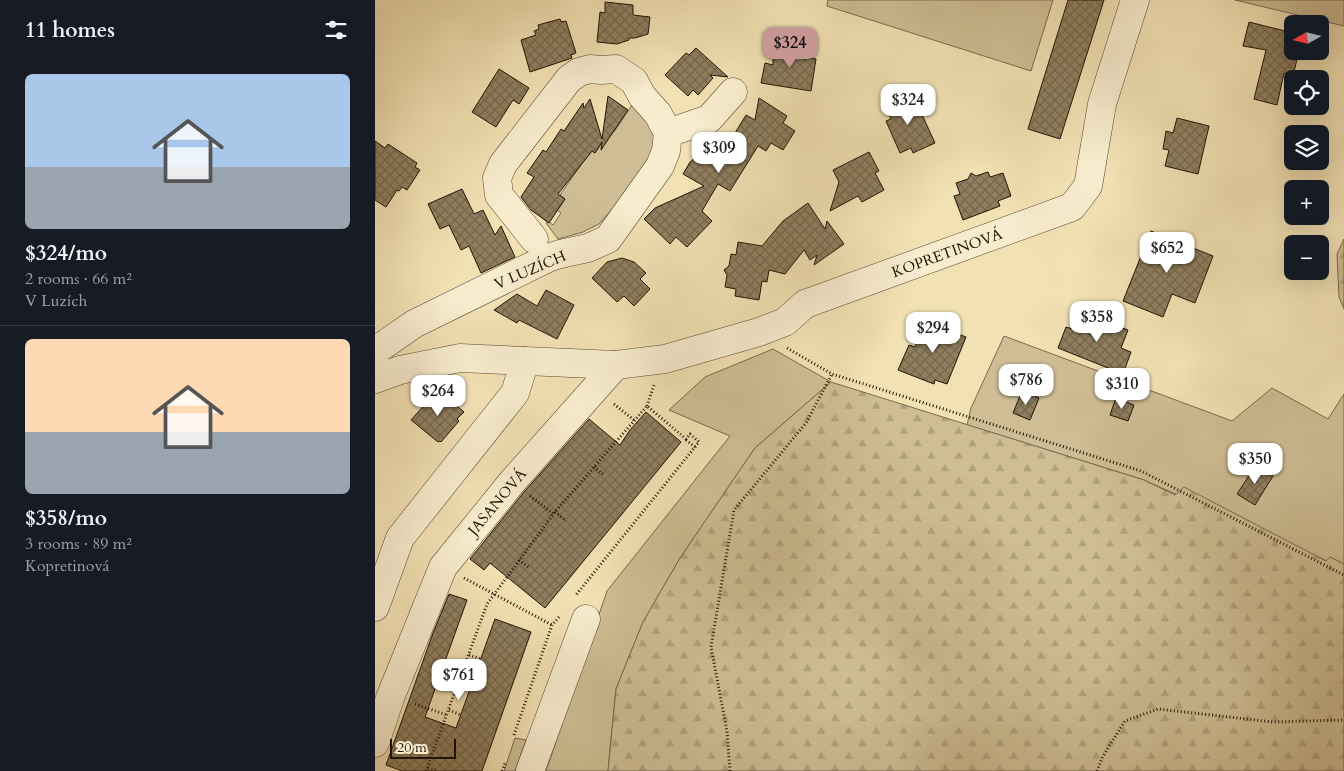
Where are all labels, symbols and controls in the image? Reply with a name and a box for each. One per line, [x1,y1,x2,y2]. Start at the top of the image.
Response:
north arrow [1284,15,1329,60]
map controls [1284,15,1329,280]
text: 11 homes [25,16,115,45]
icon: filters [322,16,350,44]
pin: $324 [760,27,820,69]
text: $324 [774,32,806,54]
button: locate [1284,70,1329,115]
pin: $324 [878,84,938,126]
text: $324 [892,89,924,111]
icon: home [143,106,233,196]
button: layers [1284,125,1329,170]
pin: $309 [689,132,749,174]
text: $309 [703,137,735,159]
button: + [1284,180,1329,225]
street label: KOPRETINOVÁ [889,224,1005,282]
pin: $652 [1137,232,1197,274]
button: − [1284,235,1329,280]
text: $652 [1151,237,1183,259]
text: $324/mo [25,239,107,268]
street label: V LUZÍCH [491,246,569,294]
text: 2 rooms · 66 m² [25,268,132,290]
text: V Luzích [25,290,87,312]
pin: $358 [1067,300,1127,343]
text: $358 [1081,306,1113,328]
pin: $294 [903,312,963,354]
text: $294 [917,317,949,339]
pin: $786 [996,364,1056,406]
pin: $310 [1092,368,1152,410]
text: $786 [1010,369,1042,391]
icon: home [143,372,233,462]
text: $310 [1106,373,1138,395]
pin: $264 [408,374,468,417]
text: $264 [422,380,454,402]
pin: $350 [1225,442,1285,485]
text: $350 [1239,448,1271,470]
street label: JASANOVÁ [462,464,531,541]
text: $358/mo [25,504,107,533]
text: 3 rooms · 89 m² [25,533,132,555]
text: Kopretinová [25,555,109,577]
pin: $761 [429,658,489,701]
text: $761 [443,664,475,686]
scale bar [390,736,456,759]
text: 20 m [397,738,427,757]

